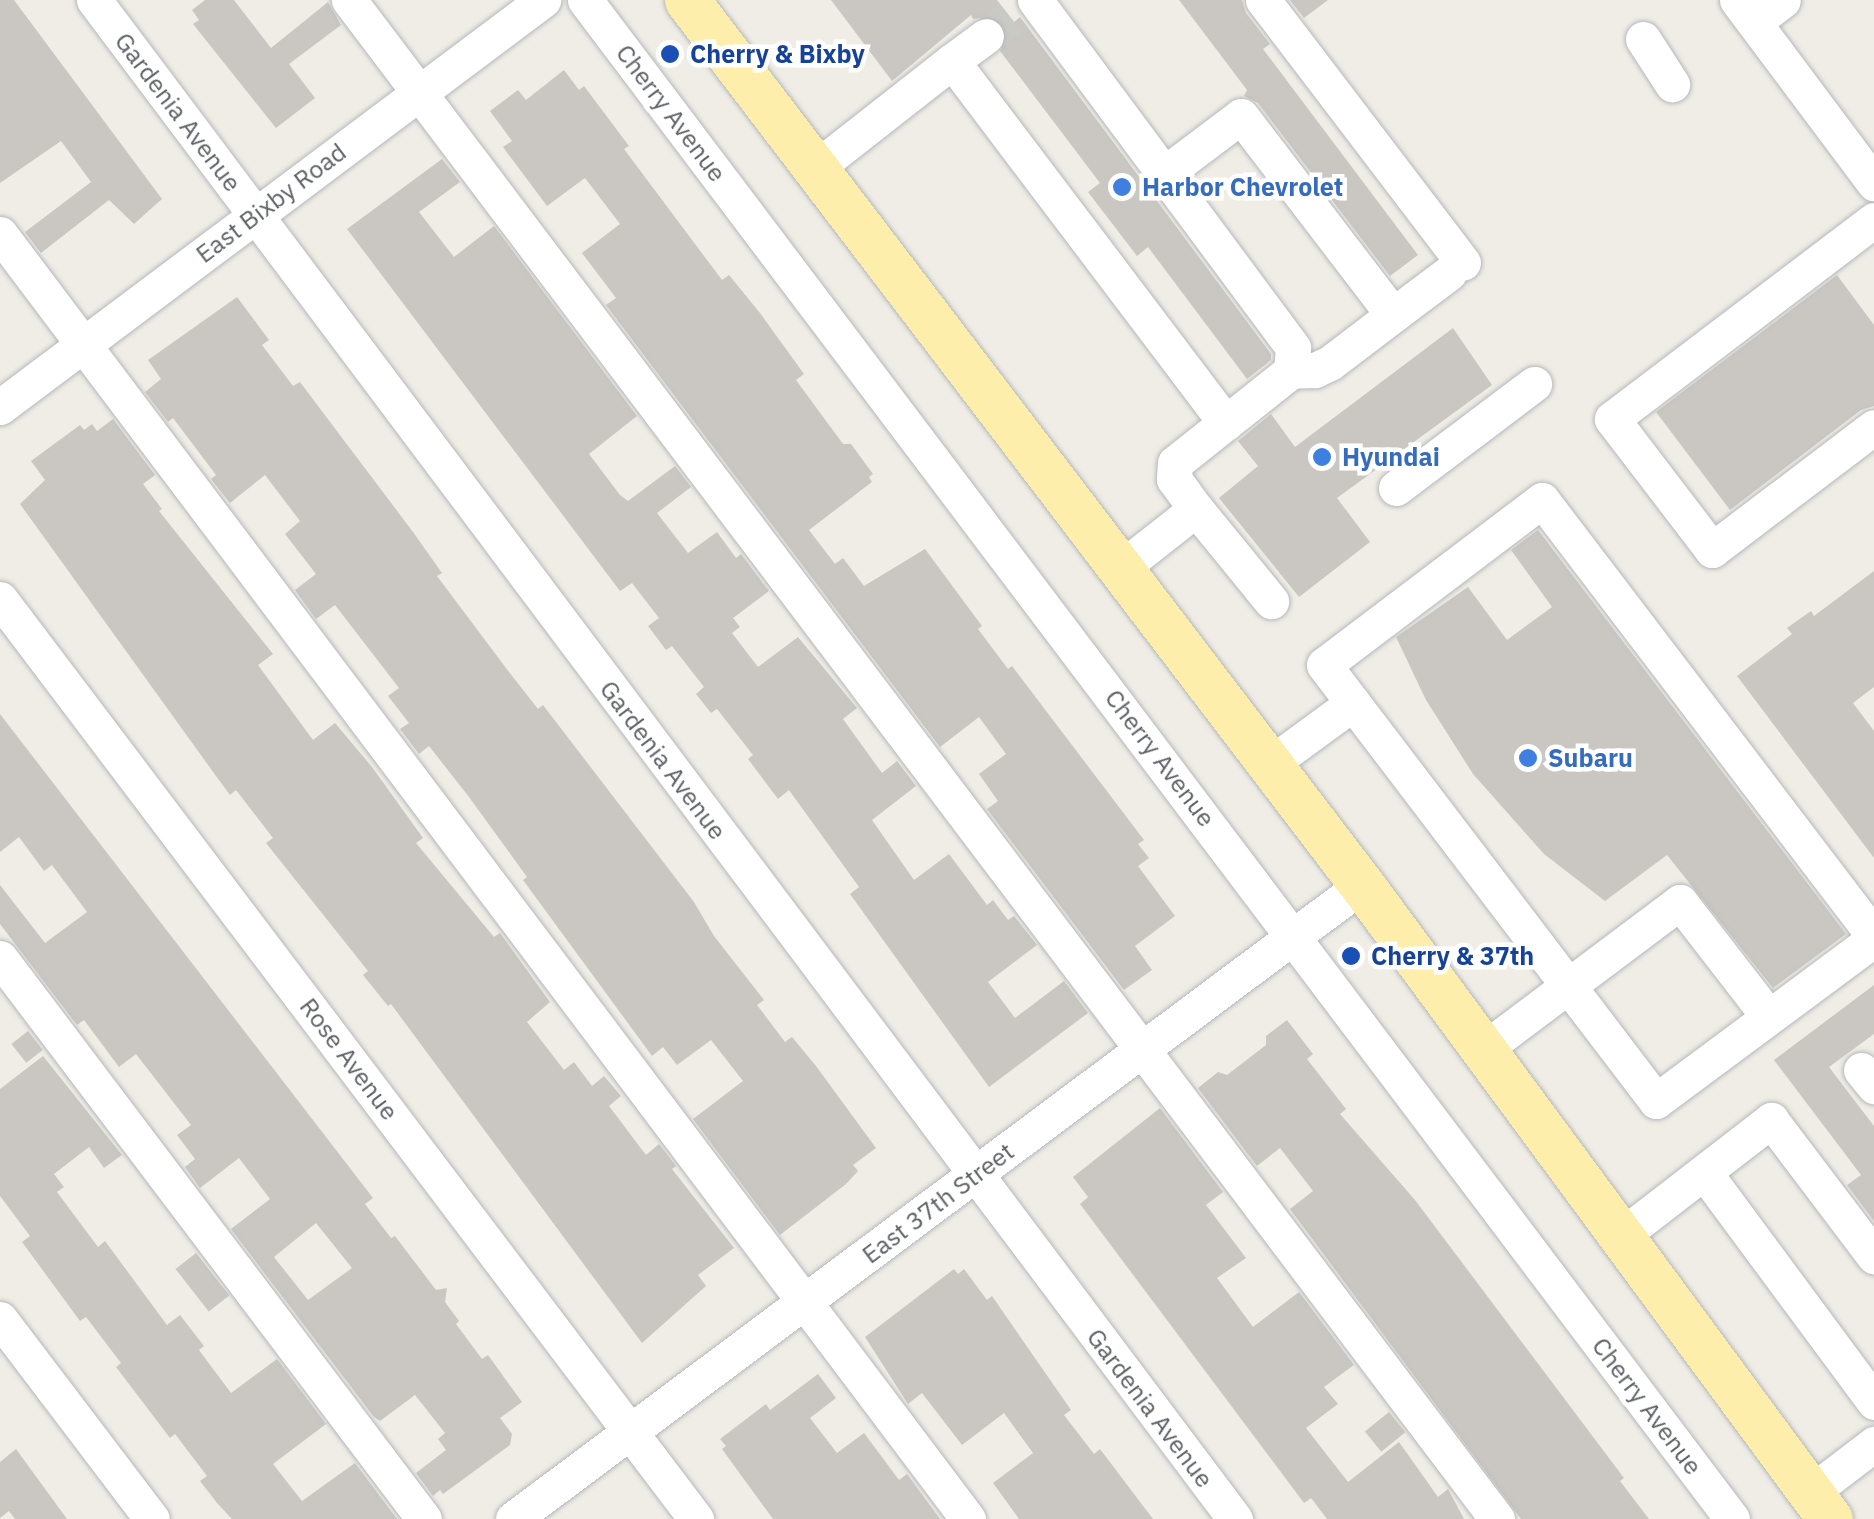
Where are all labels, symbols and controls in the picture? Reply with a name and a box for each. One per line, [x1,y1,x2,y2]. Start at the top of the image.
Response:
street label: Gardenia Avenue [109,27,247,197]
street label: Cherry Avenue [610,39,732,187]
place label: Cherry & Bixby [690,39,865,69]
marker: Cherry & Bixby [659,43,681,65]
street label: East Bixby Road [190,137,352,269]
place label: Harbor Chevrolet [1142,172,1343,202]
marker: Harbor Chevrolet [1111,176,1133,198]
place label: Hyundai [1342,442,1440,472]
marker: Hyundai [1311,446,1333,468]
street label: Gardenia Avenue [594,675,732,845]
street label: Cherry Avenue [1099,684,1221,832]
place label: Subaru [1548,743,1633,773]
marker: Subaru [1517,747,1539,769]
place label: Cherry & 37th [1371,941,1534,971]
marker: Cherry & 37th [1340,945,1362,967]
street label: Rose Avenue [293,992,405,1126]
street label: East 37th Street [856,1136,1020,1270]
street label: Gardenia Avenue [1081,1323,1219,1493]
street label: Cherry Avenue [1586,1332,1708,1480]

